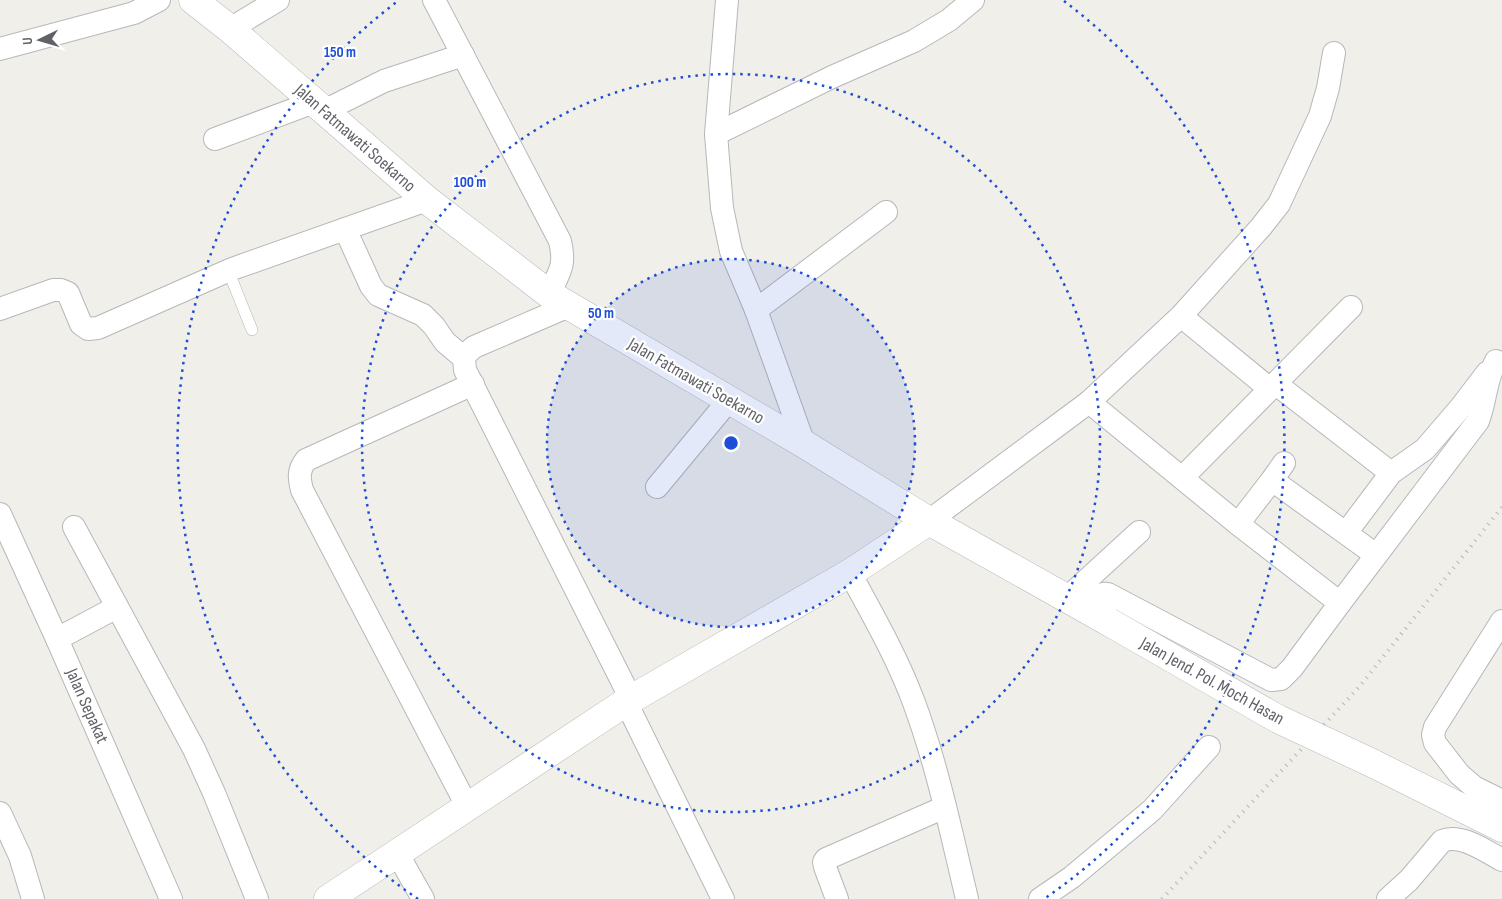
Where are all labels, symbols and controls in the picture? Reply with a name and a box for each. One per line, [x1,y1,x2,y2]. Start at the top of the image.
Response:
north arrow [15,15,65,65]
text: U [19,37,36,45]
text: 150 m [324,43,356,62]
street label: Jalan Fatmawati Soekarno [289,79,420,196]
text: 100 m [454,173,486,192]
text: 50 m [588,304,614,323]
street label: Jalan Fatmawati Soekarno [623,333,768,429]
centre of rings [722,434,740,452]
street label: Jalan Jend. Pol. Moch Hasan [1135,632,1288,729]
street label: Jalan Sepakat [61,664,113,747]

